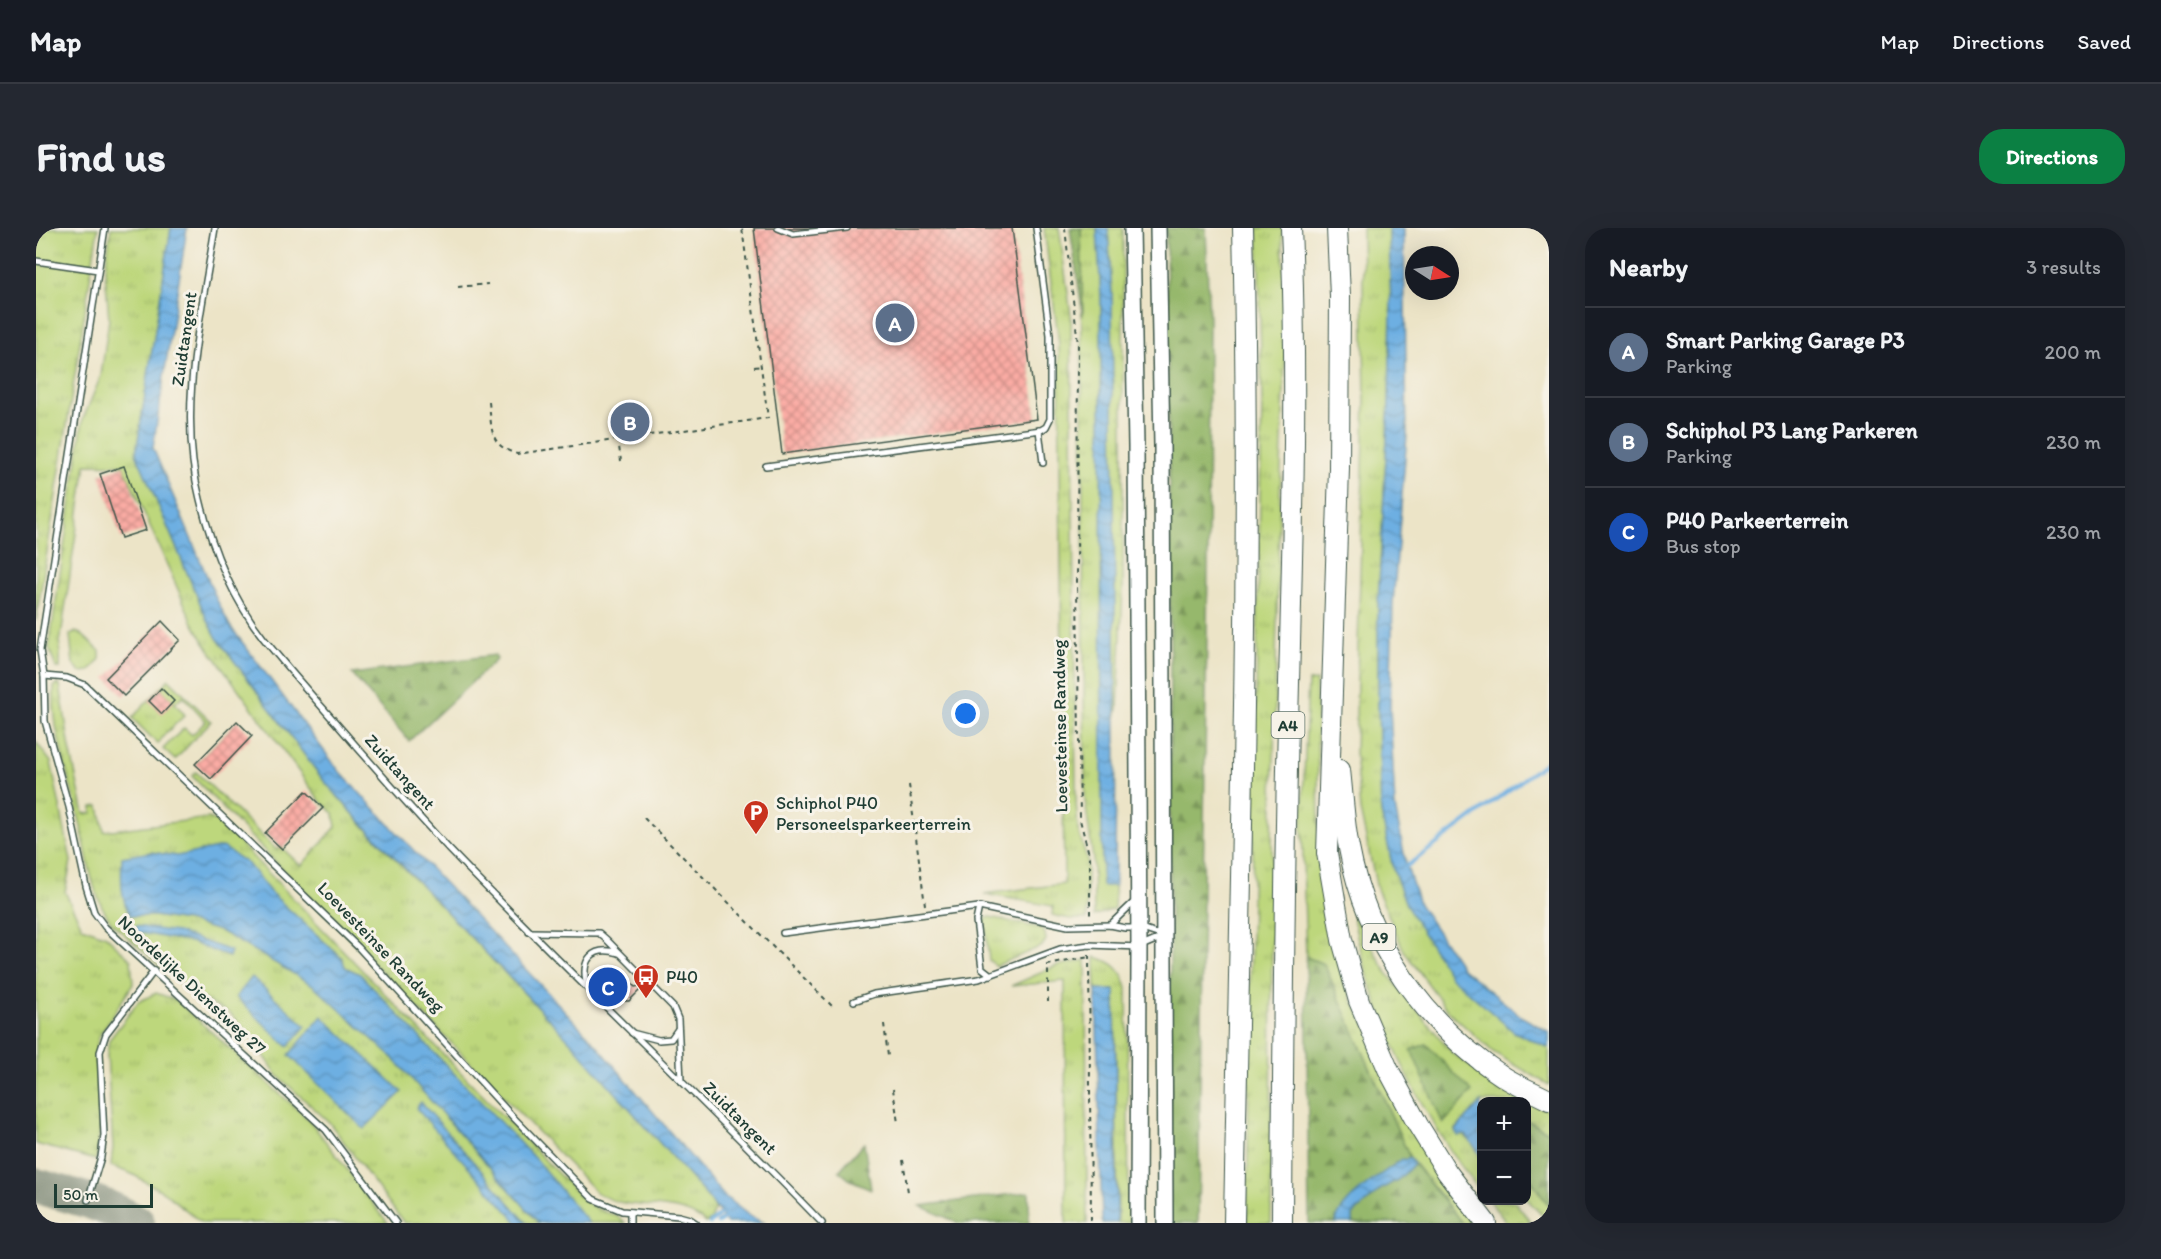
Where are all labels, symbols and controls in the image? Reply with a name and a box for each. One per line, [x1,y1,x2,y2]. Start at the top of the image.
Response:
text: Map [30,24,81,58]
text: Map [1881,29,1919,54]
text: Directions [1952,29,2044,54]
text: Saved [2077,29,2131,54]
button: Directions [1979,129,2125,184]
text: Find us [36,131,166,182]
north arrow [1405,246,1459,300]
text: Nearby [1609,251,1688,283]
text: 3 results [2026,255,2101,279]
street label: Zuidtangent [166,290,202,388]
pin: A [876,300,914,346]
text: Smart Parking Garage P3 [1666,327,1905,354]
text: A [1622,340,1635,364]
text: 200 m [2045,340,2101,364]
text: Parking [1666,354,1732,378]
pin: B [610,400,650,444]
text: Schiphol P3 Lang Parkeren [1666,417,1918,444]
text: B [1622,430,1635,454]
text: 230 m [2046,430,2101,454]
text: Parking [1666,444,1732,468]
text: P40 Parkeerterrein [1666,507,1848,534]
text: C [1622,520,1635,544]
text: 230 m [2046,520,2101,544]
text: Bus stop [1666,534,1741,558]
street label: Loevesteinse Randweg [1047,638,1073,813]
your location [951,699,980,728]
road number: A4 [1272,712,1304,738]
street label: Zuidtangent [360,729,440,815]
place label: Schiphol P40 Personeelsparkeerterrein [776,792,971,835]
parking icon: Schiphol P40 Personeelsparkeerterrein [741,798,771,836]
street label: Loevesteinse Randweg [313,877,450,1017]
street label: Noordelijke Dienstweg 27 [113,911,271,1059]
road number: A9 [1362,924,1396,950]
bus stop icon: P40 [631,962,661,1000]
pin: C [588,964,628,1010]
place label: P40 [666,966,698,988]
street label: Zuidtangent [699,1077,782,1160]
map controls [1477,1097,1531,1205]
button: + [1477,1097,1531,1151]
button: − [1477,1151,1531,1205]
scale bar [54,1181,153,1208]
text: 50 m [63,1185,98,1204]

